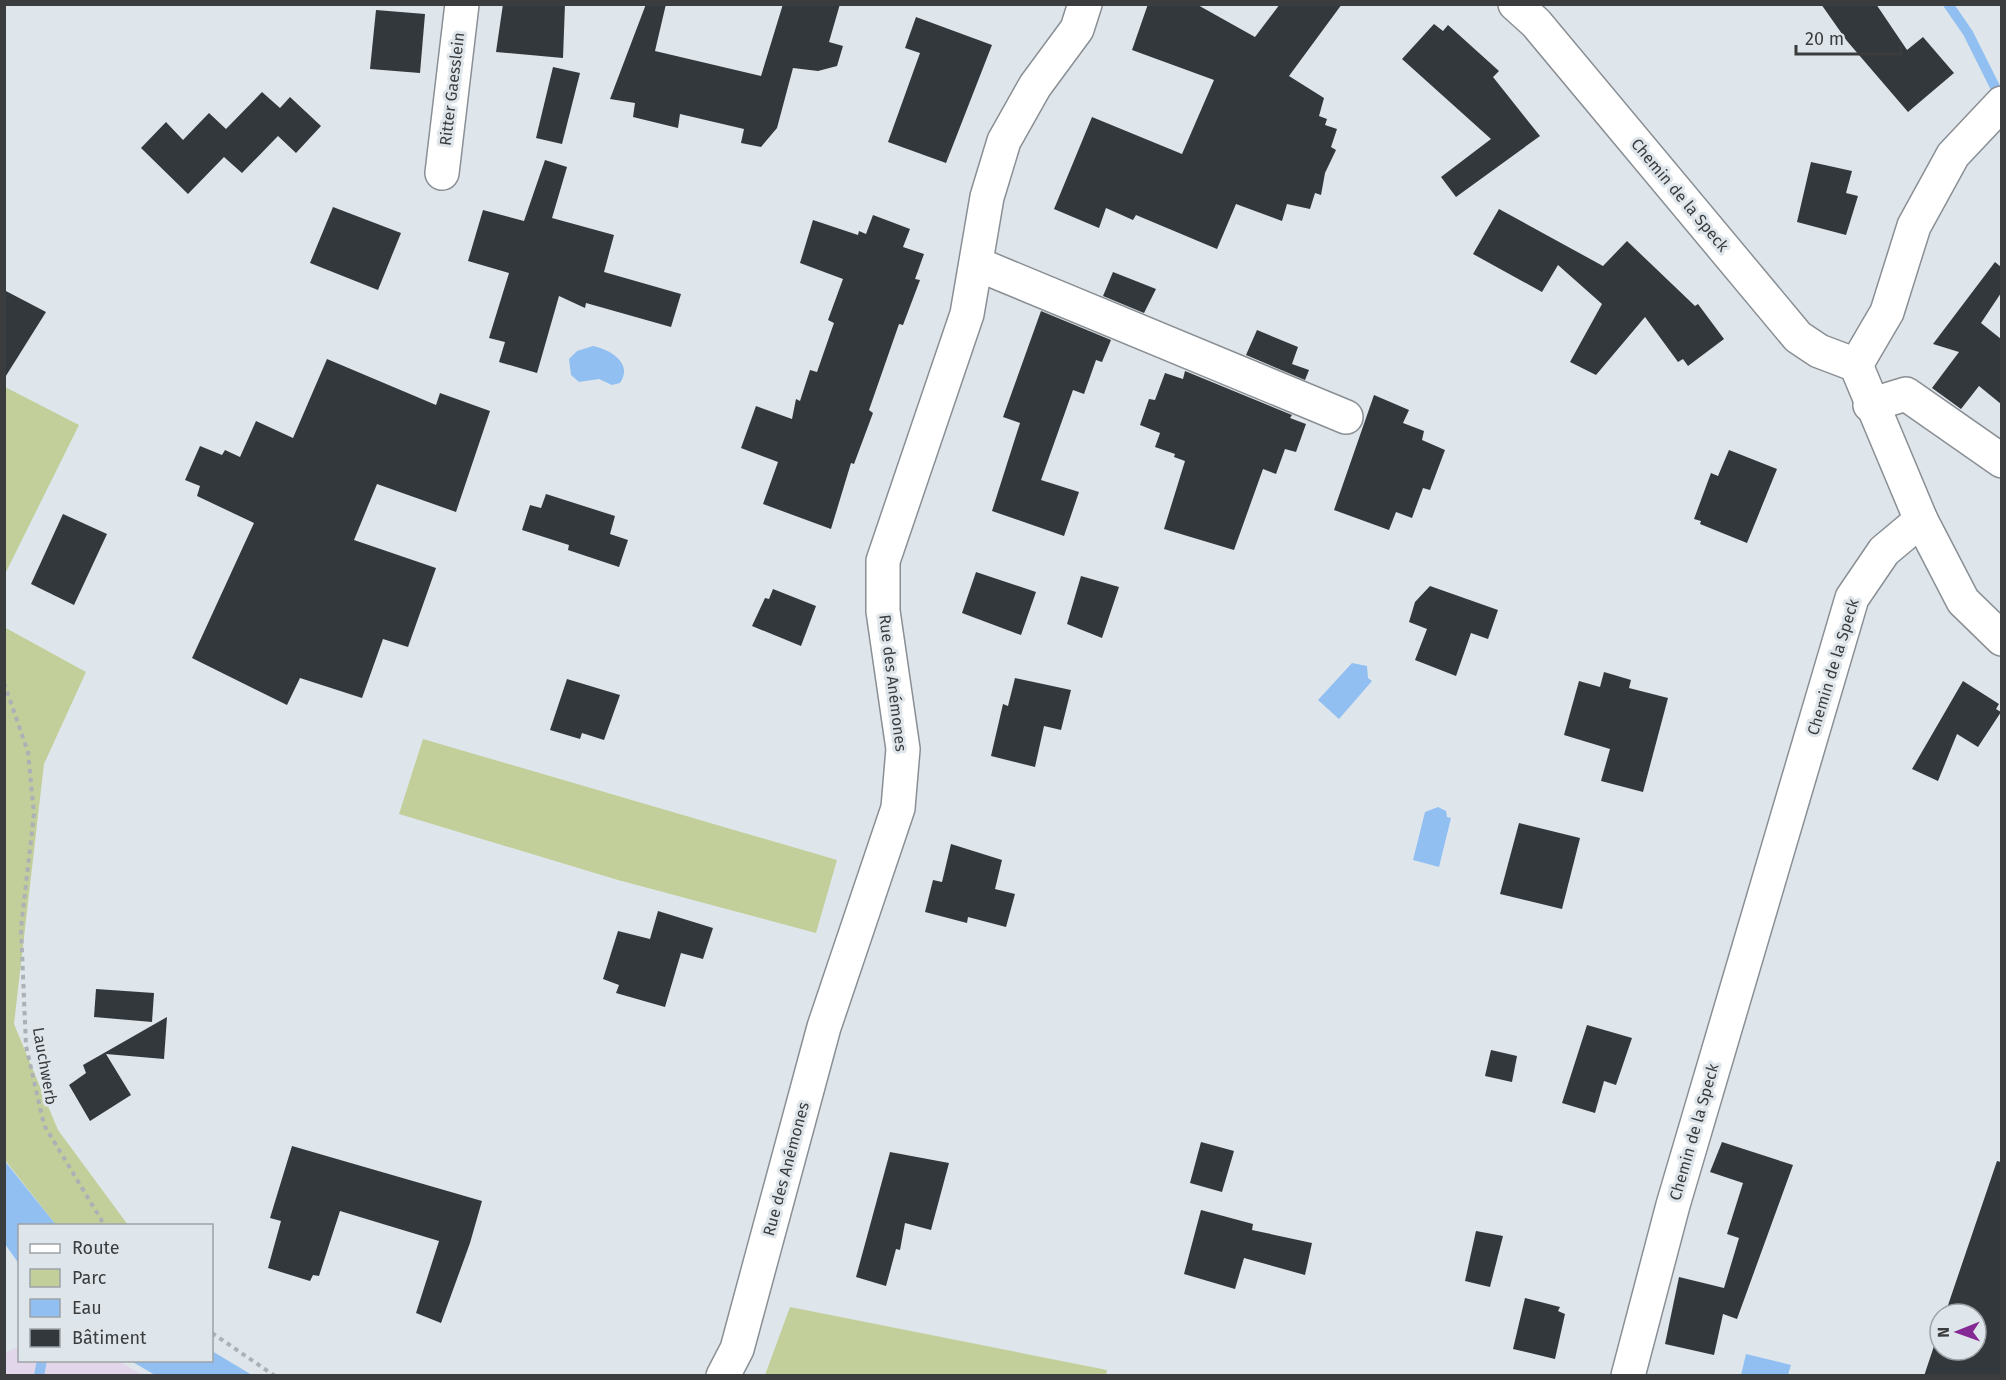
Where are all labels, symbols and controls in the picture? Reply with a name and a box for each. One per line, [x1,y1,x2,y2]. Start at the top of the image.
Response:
scale bar [1796,18,1901,56]
text: 20 m [1805,28,1844,50]
street label: Ritter Gaesslein [436,31,468,147]
street label: Chemin de la Speck [1627,135,1733,256]
street label: Chemin de la Speck [1803,596,1863,737]
street label: Rue des Anémones [875,613,911,753]
street label: Lauchwerb [29,1026,61,1106]
street label: Chemin de la Speck [1665,1061,1723,1203]
street label: Rue des Anémones [759,1100,813,1238]
legend [18,1224,213,1362]
text: Route [72,1237,120,1259]
text: Parc [72,1267,107,1289]
text: Eau [72,1297,102,1319]
north arrow [1928,1302,1988,1362]
text: Bâtiment [72,1327,147,1349]
text: N [1934,1327,1953,1338]

